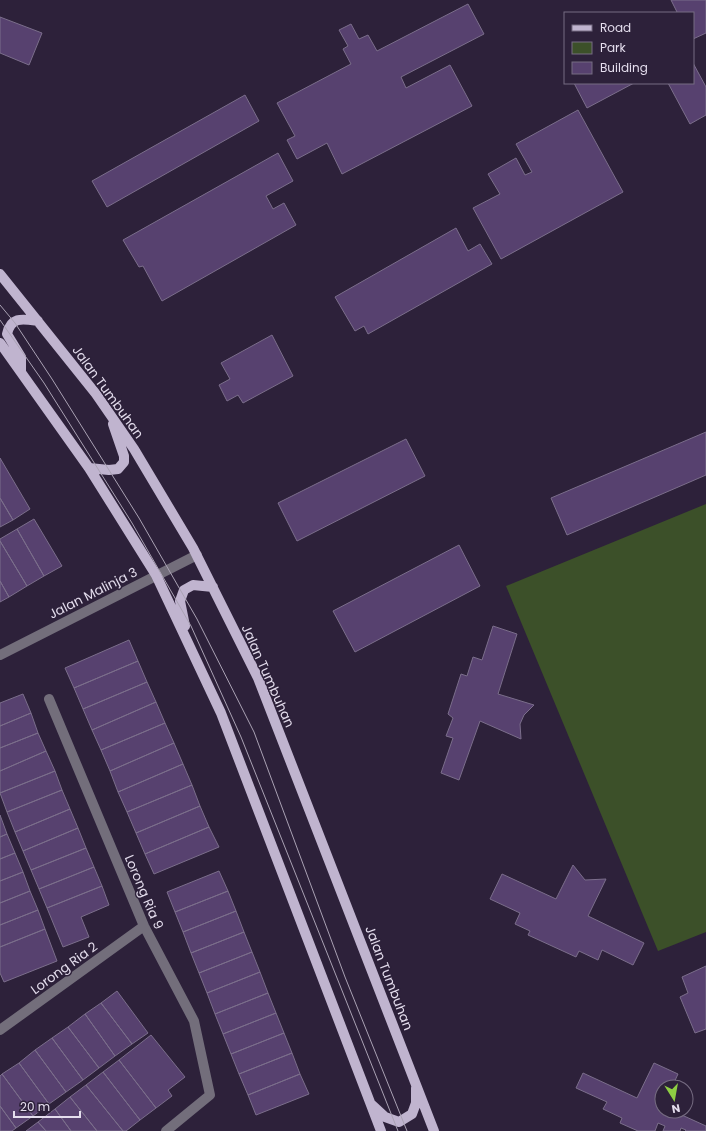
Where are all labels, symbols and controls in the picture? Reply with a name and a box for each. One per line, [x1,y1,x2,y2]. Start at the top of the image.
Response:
legend [564,12,694,84]
text: Road [600,19,631,36]
text: Park [600,39,627,56]
text: Building [600,59,648,76]
street label: Jalan Tumbuhan [68,342,148,442]
street label: Jalan Malinja 3 [45,562,141,624]
street label: Jalan Tumbuhan [237,622,299,730]
street label: Lorong Ria 9 [120,852,168,932]
street label: Jalan Tumbuhan [360,923,418,1033]
street label: Lorong Ria 2 [27,937,101,999]
north arrow [654,1079,694,1119]
scale bar [14,1093,80,1119]
text: 20 m [20,1098,50,1115]
text: N [670,1100,681,1117]

